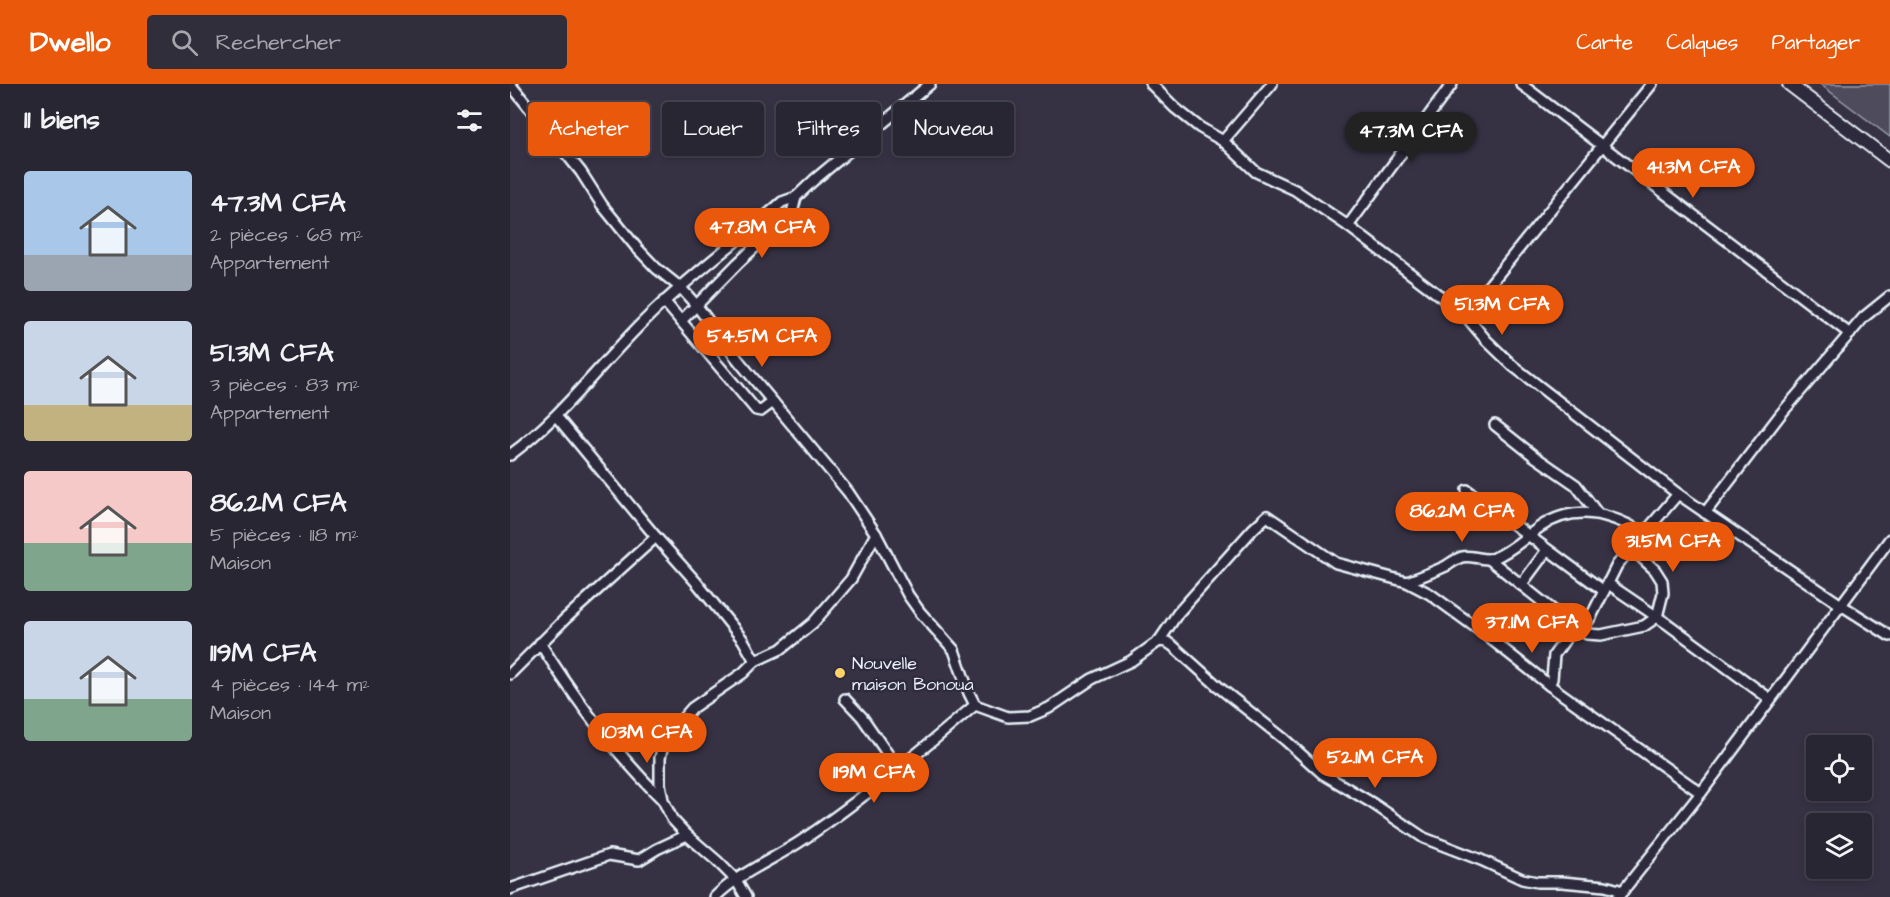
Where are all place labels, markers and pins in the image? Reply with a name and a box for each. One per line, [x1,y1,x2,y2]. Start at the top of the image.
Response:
pin: 47.3M CFA [1342,112,1480,163]
pin: 41.3M CFA [1624,148,1762,199]
pin: 47.8M CFA [693,208,831,259]
pin: 51.3M CFA [1433,285,1571,336]
pin: 54.5M CFA [693,317,831,368]
pin: 86.2M CFA [1393,492,1531,543]
pin: 31.5M CFA [1604,522,1742,573]
pin: 37.1M CFA [1463,603,1601,654]
place label: Nouvelle maison Bonoua [852,651,974,697]
marker: Nouvelle maison Bonoua [833,666,847,680]
pin: 103M CFA [585,713,709,764]
pin: 52.1M CFA [1306,738,1444,789]
pin: 119M CFA [812,753,936,804]

